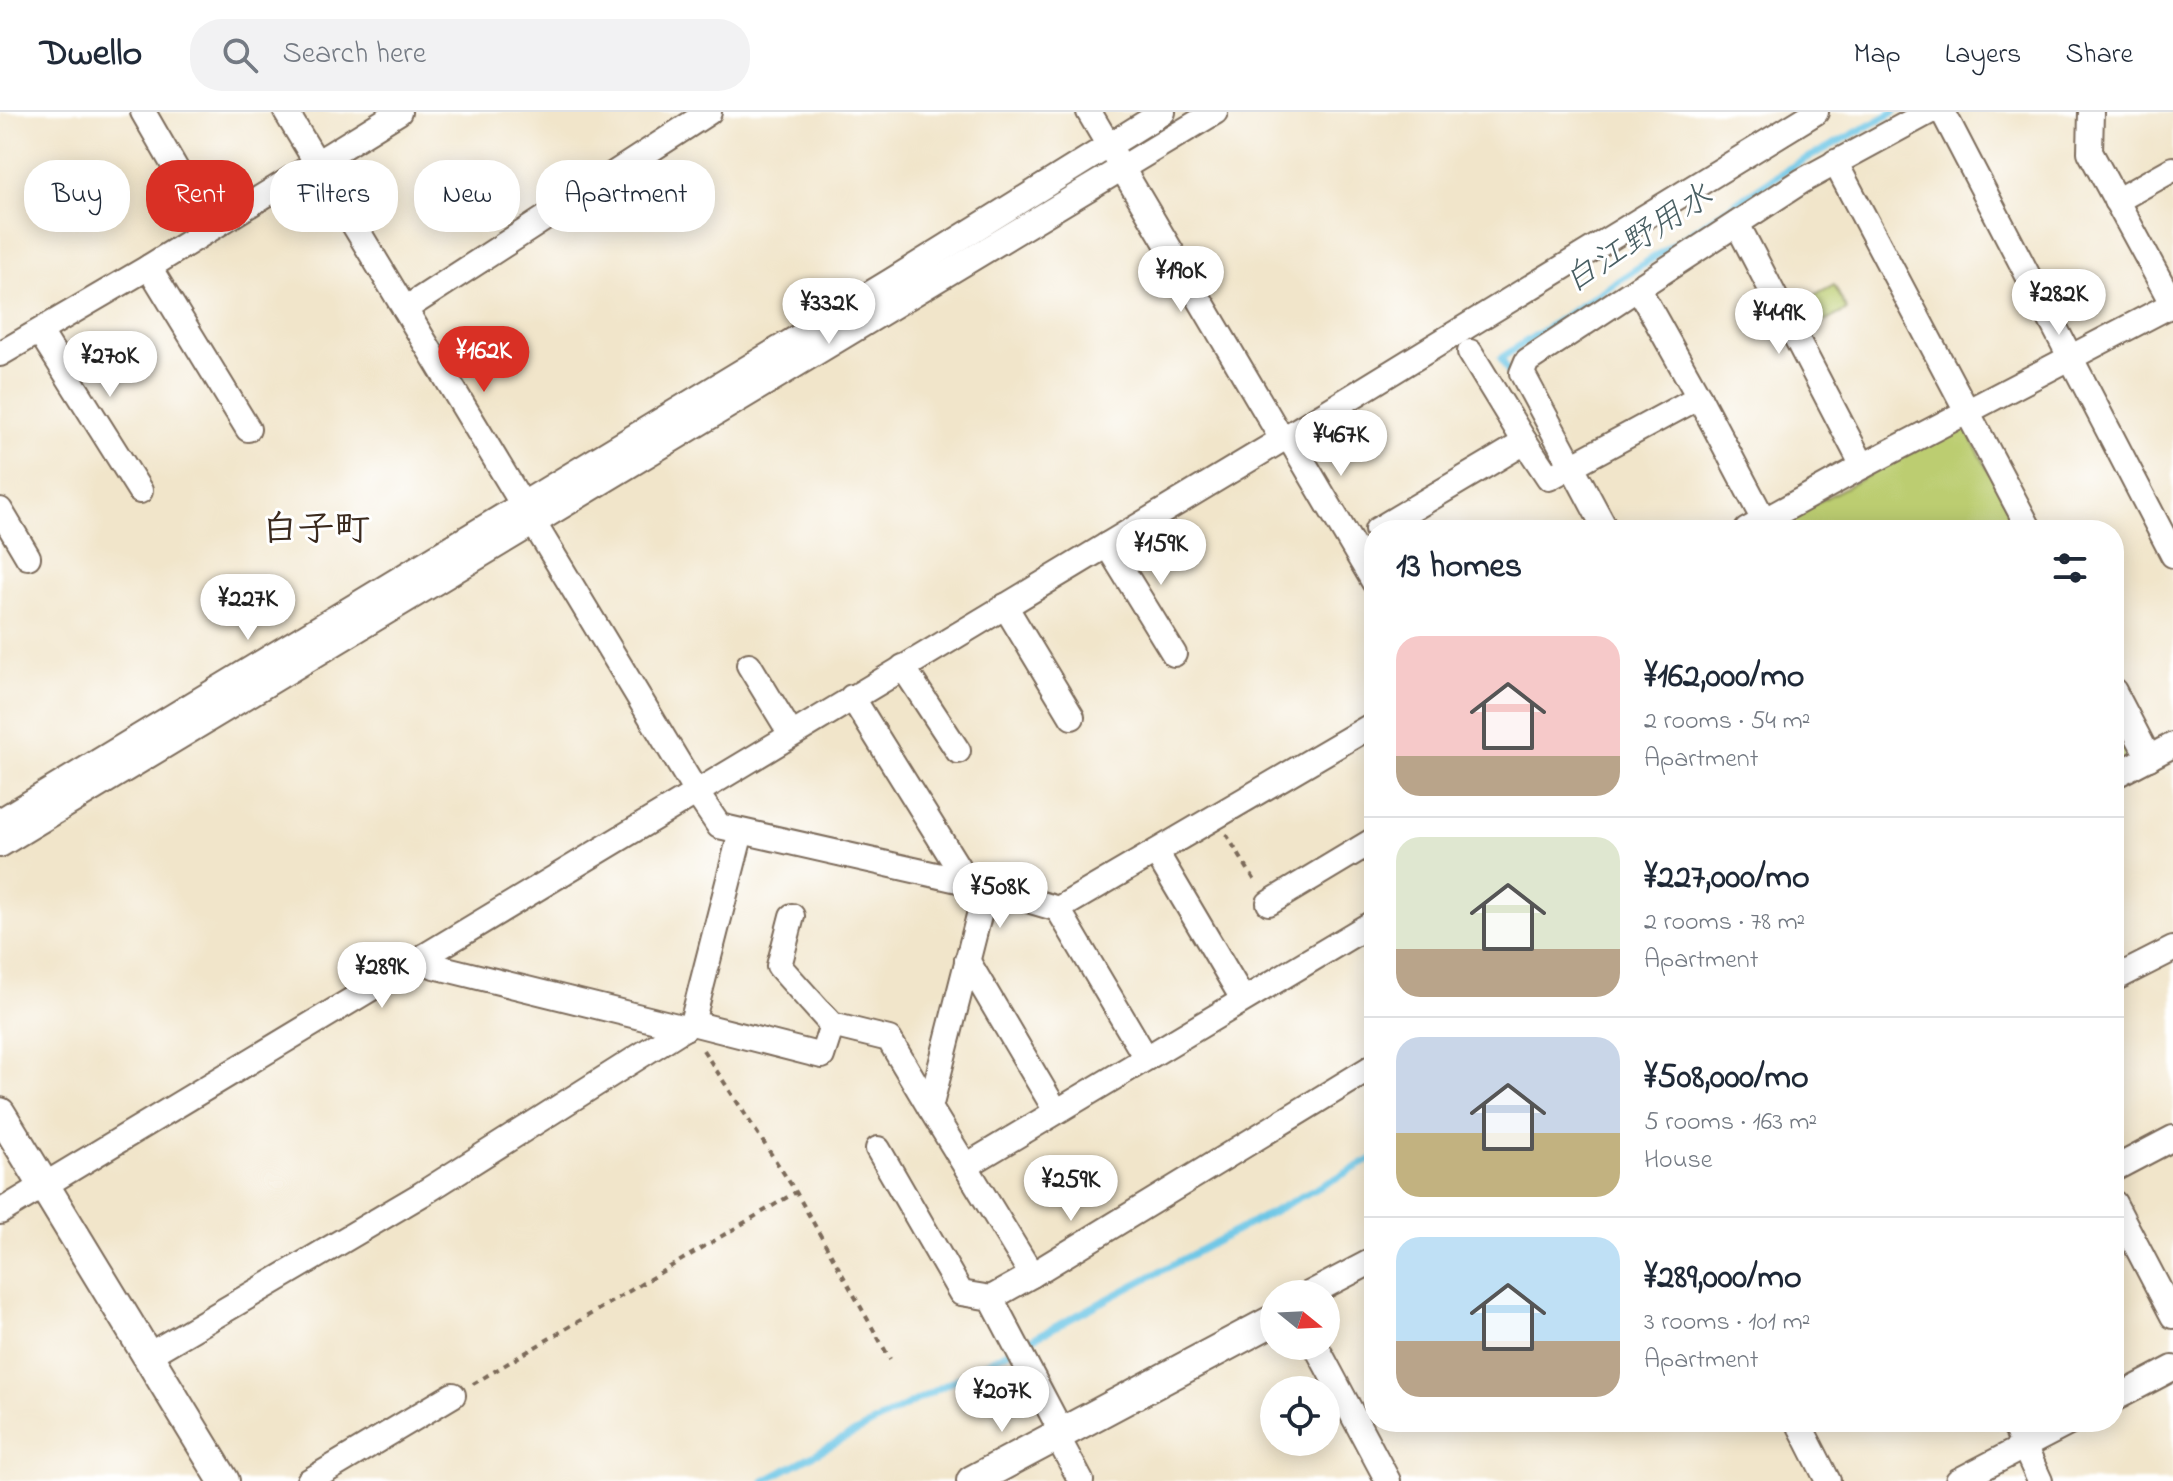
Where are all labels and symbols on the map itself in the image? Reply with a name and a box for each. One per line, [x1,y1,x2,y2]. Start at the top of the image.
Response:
water label: 白江野用水 [1554,173,1724,308]
pin: ¥190K [1125,246,1237,314]
pin: ¥282K [2003,269,2115,337]
pin: ¥332K [773,278,885,346]
pin: ¥449K [1723,288,1835,356]
pin: ¥162K [428,326,540,394]
pin: ¥270K [54,331,166,399]
pin: ¥467K [1285,410,1397,478]
district label: 白子町 [262,505,370,558]
pin: ¥159K [1105,519,1217,587]
pin: ¥227K [192,574,304,642]
pin: ¥508K [944,862,1056,930]
pin: ¥289K [326,942,438,1010]
pin: ¥259K [1015,1155,1127,1223]
north arrow [1260,1280,1340,1360]
pin: ¥207K [946,1366,1058,1434]

